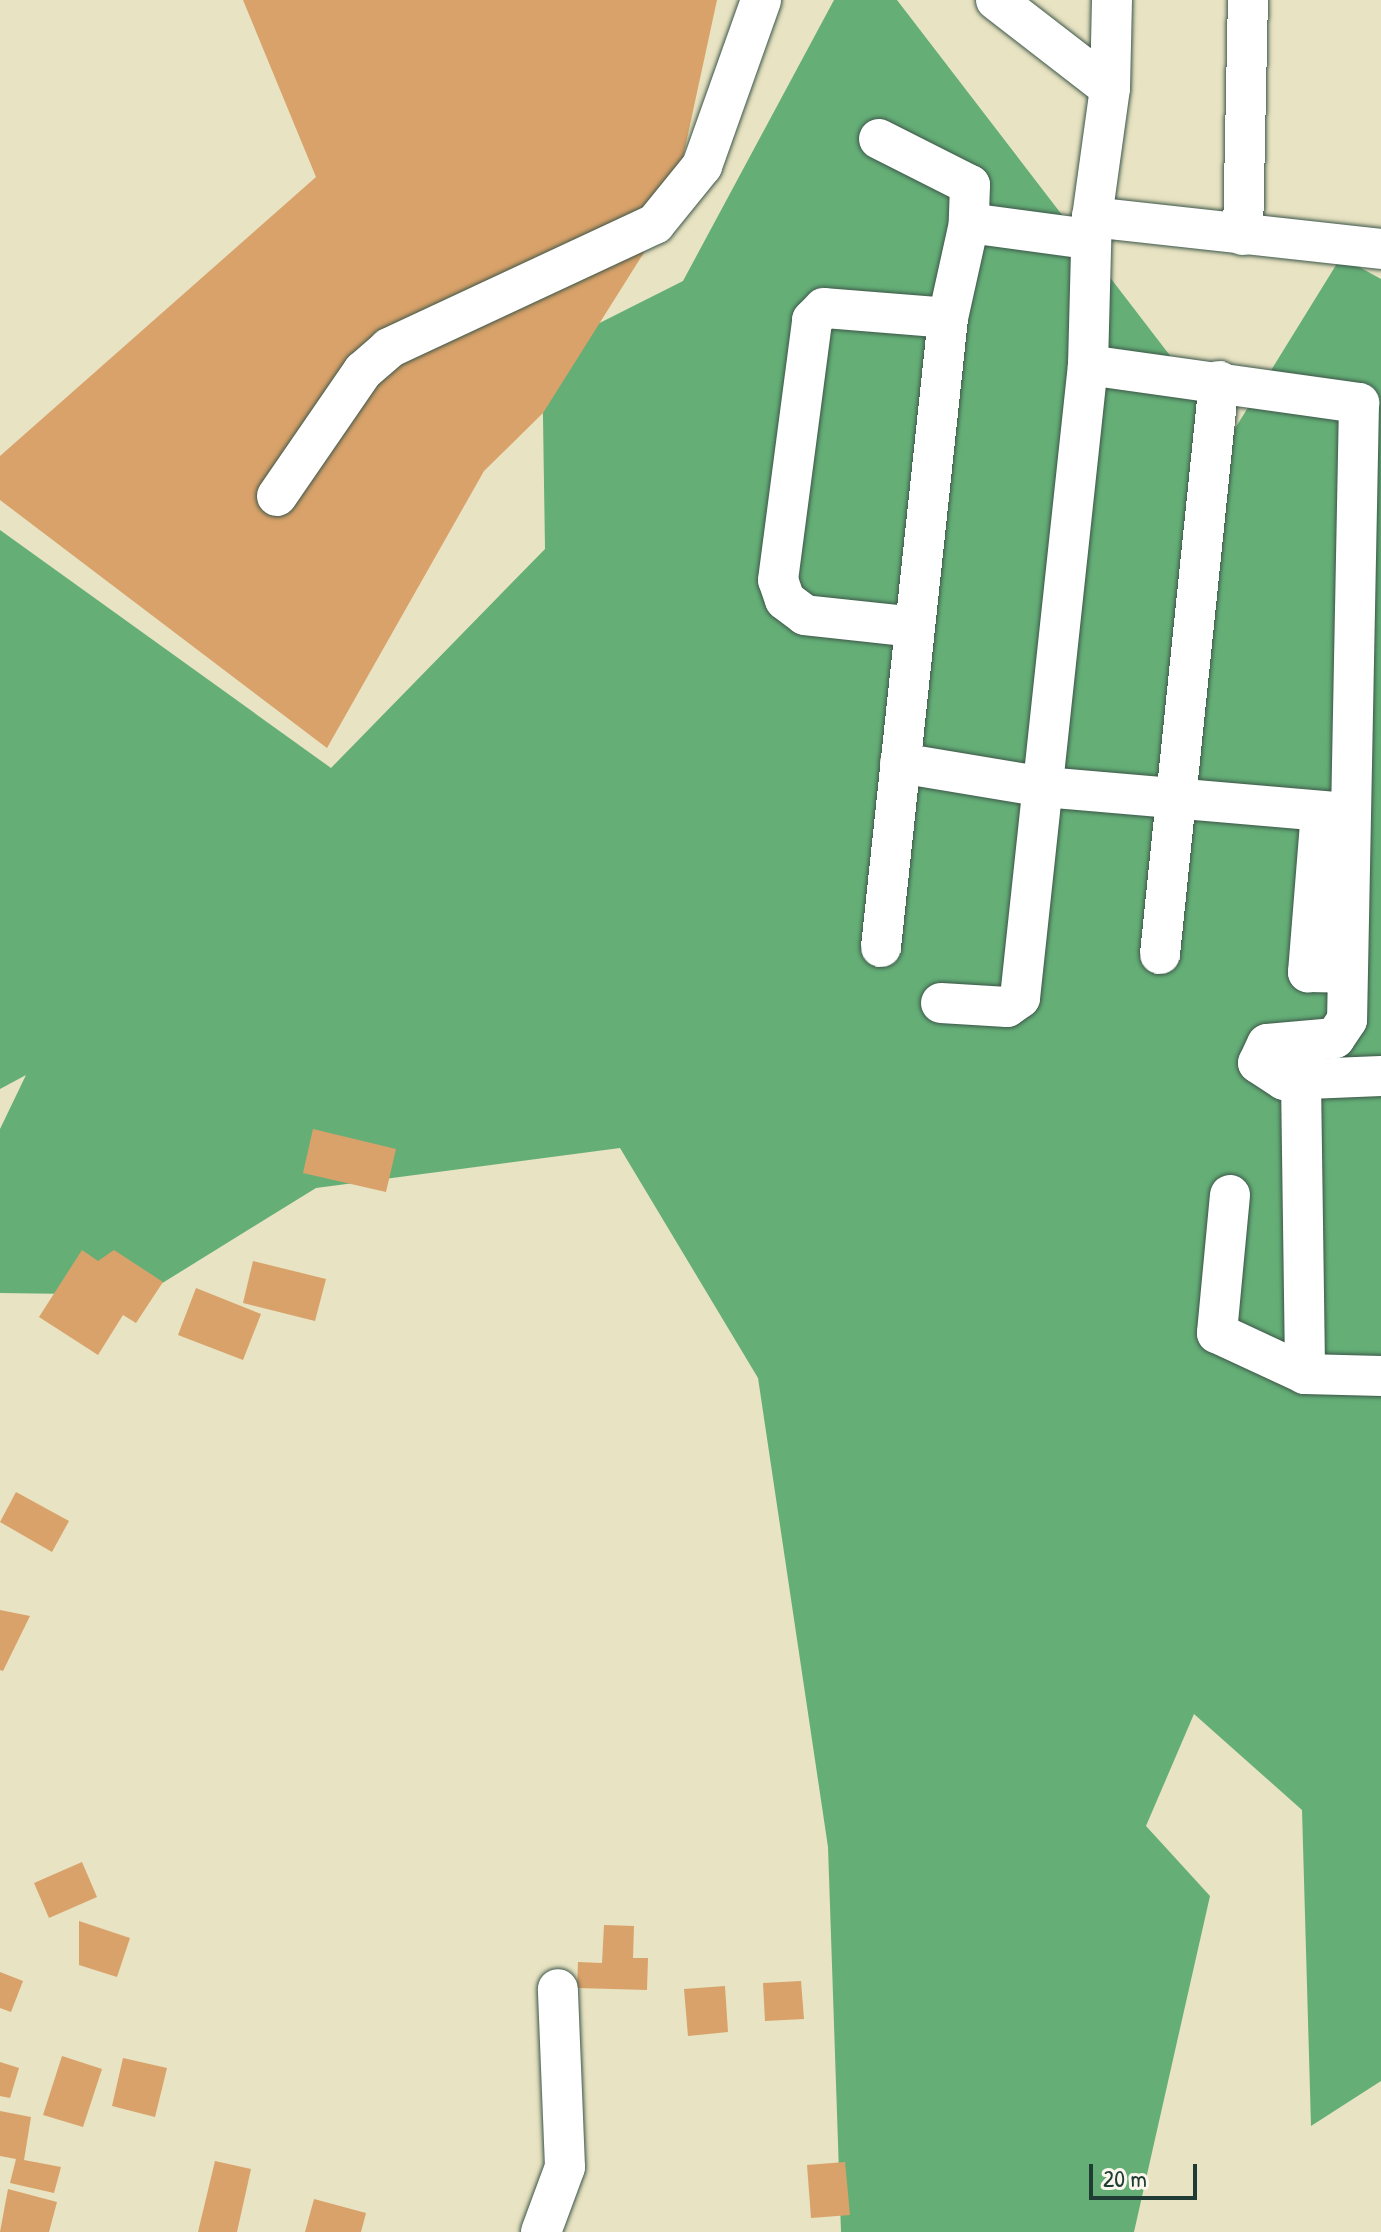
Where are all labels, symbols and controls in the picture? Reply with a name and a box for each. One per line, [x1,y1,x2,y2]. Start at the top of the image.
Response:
scale bar [1093,2148,1201,2198]
text: 20 m [1103,2162,1147,2194]

